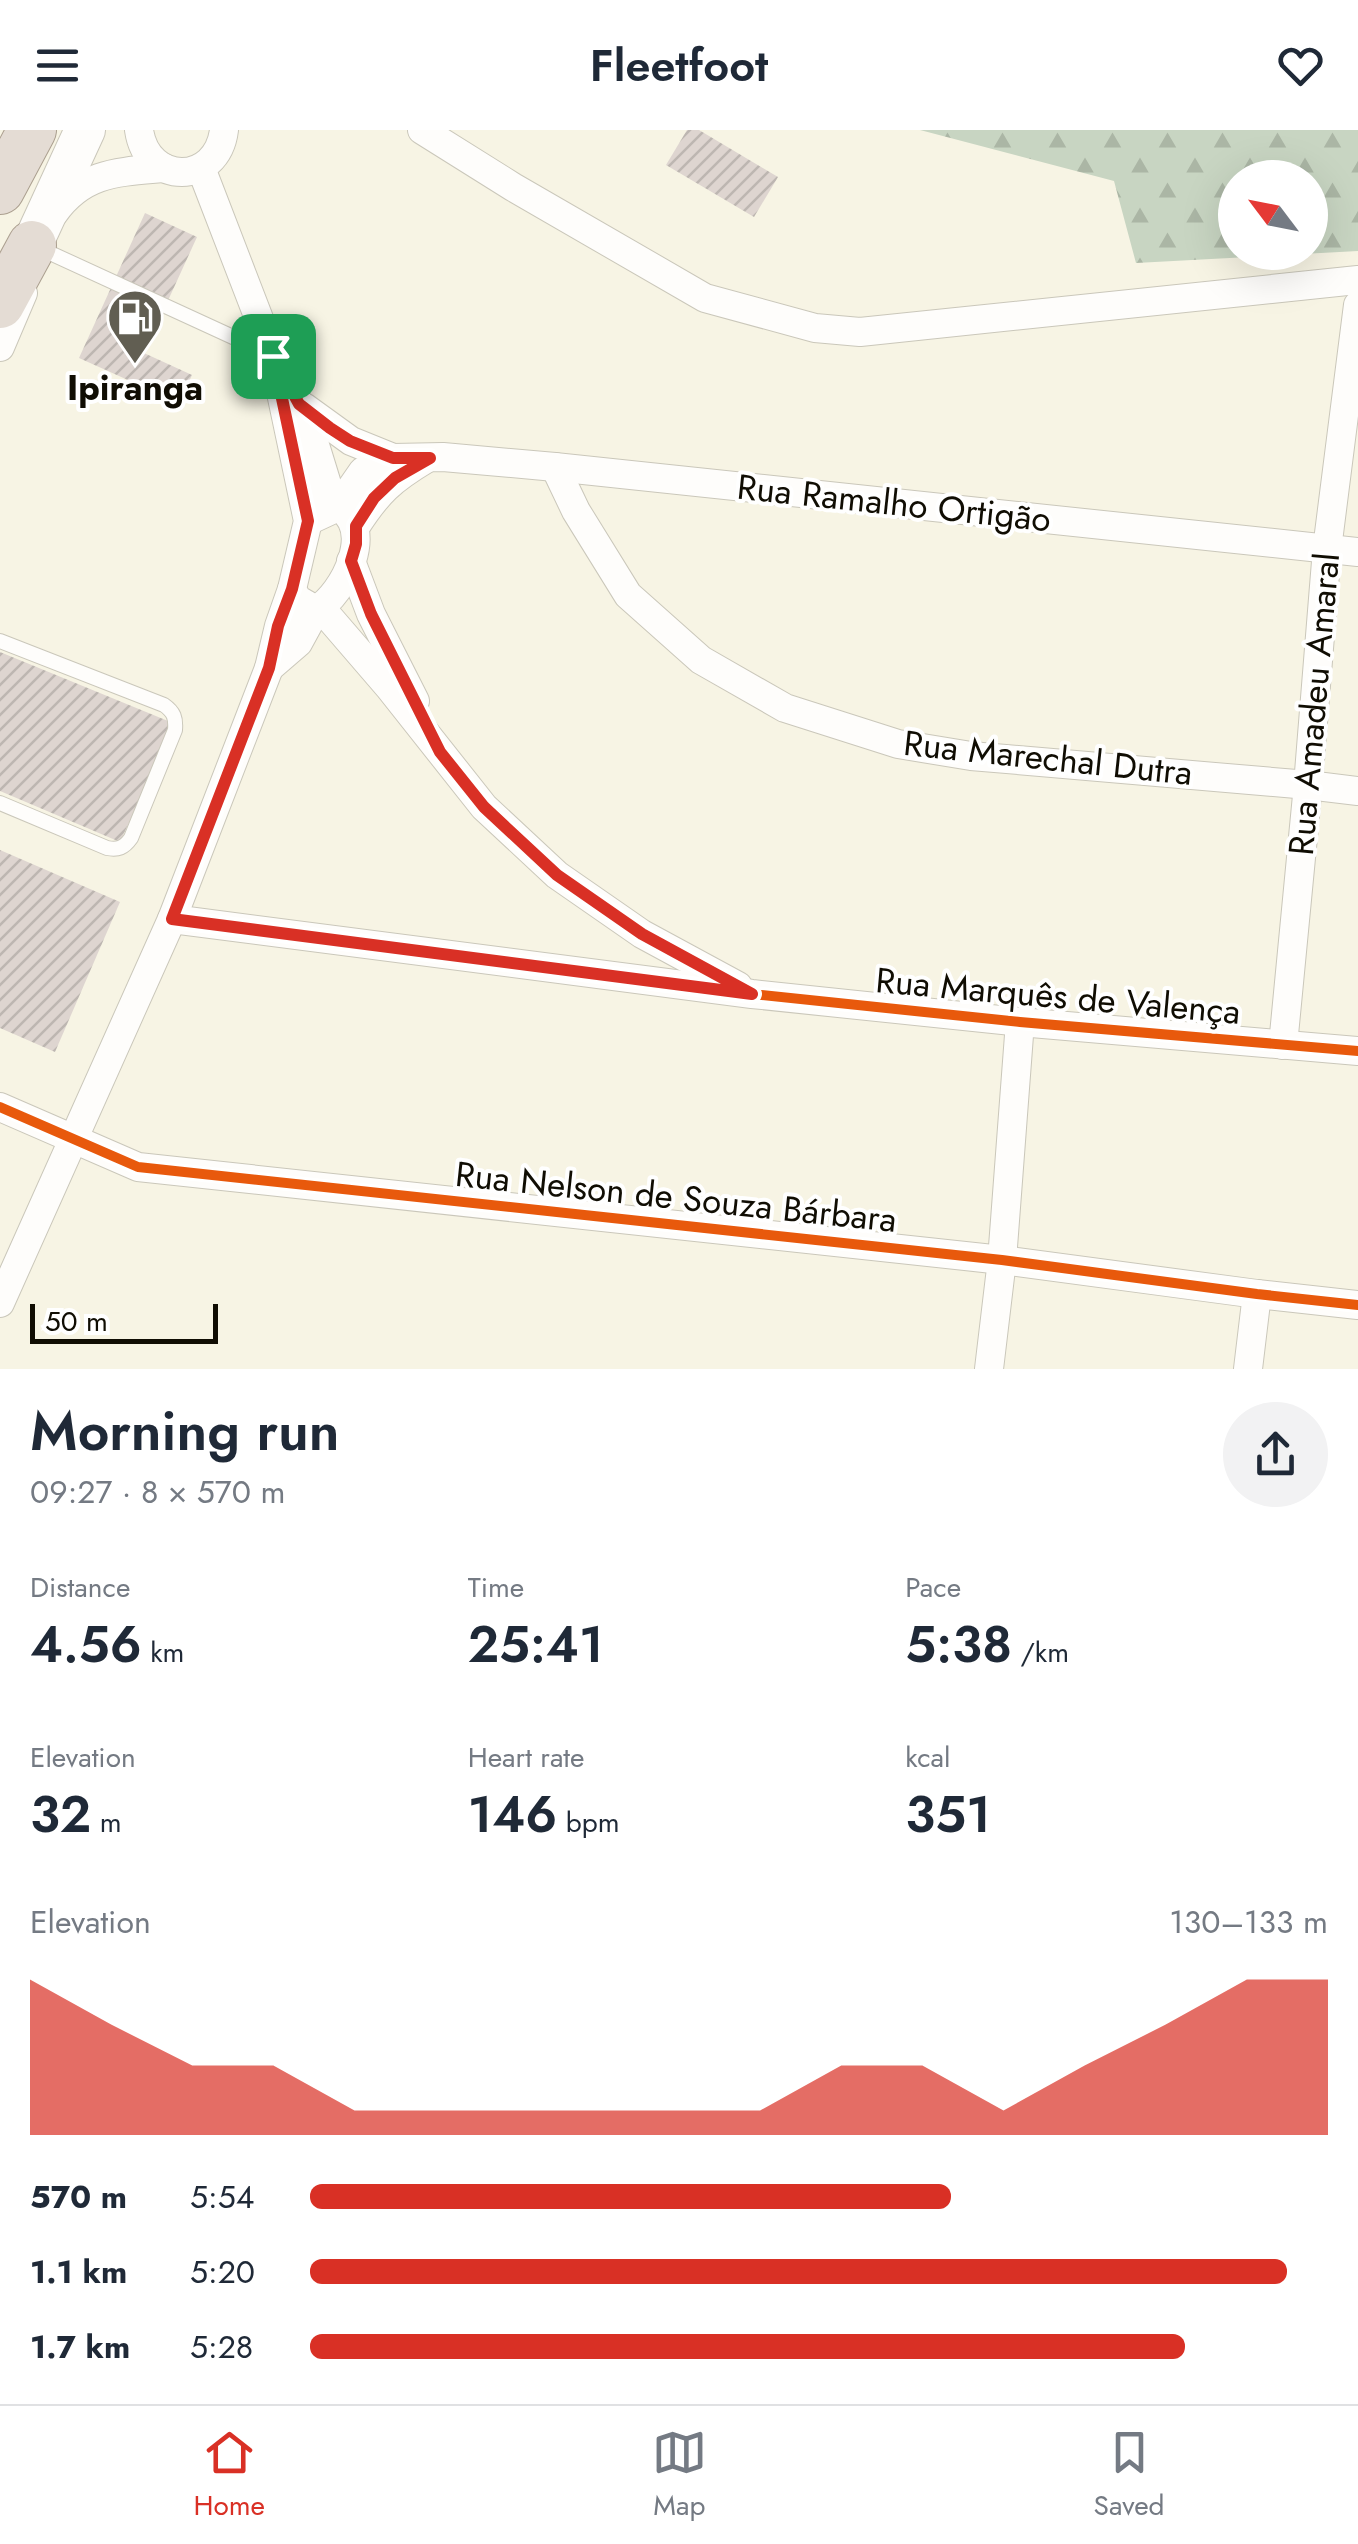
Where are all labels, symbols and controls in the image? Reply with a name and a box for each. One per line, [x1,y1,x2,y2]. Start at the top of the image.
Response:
text: Fleetfoot [590,33,768,98]
icon: menu [30,38,85,93]
icon: heart [1273,38,1328,93]
north arrow [1218,160,1328,270]
map controls [1218,160,1328,270]
fuel station icon: Ipiranga [105,287,165,366]
pin [231,314,316,399]
icon: arrive [246,329,301,384]
place label: Ipiranga [67,363,203,413]
street label: Rua Ramalho Ortigão [735,462,1053,544]
street label: Rua Amadeu Amaral [1276,551,1352,857]
street label: Rua Marechal Dutra [901,718,1195,798]
street label: Rua Marquês de Valença [874,955,1242,1037]
street label: Rua Nelson de Souza Bárbara [453,1149,899,1245]
scale bar [30,1299,218,1344]
text: 50 m [45,1301,108,1342]
text: Morning run [30,1391,340,1471]
button: share [1223,1402,1328,1507]
text: 09:27 · 8 × 570 m [30,1469,285,1515]
text: Distance [30,1567,130,1608]
text: Time [468,1567,524,1608]
text: Pace [905,1567,961,1608]
text: 4.56 [30,1608,142,1681]
text: 25:41 [468,1608,604,1681]
text: 5:38 [905,1608,1012,1681]
text: km [142,1632,184,1673]
text: /km [1012,1632,1069,1673]
text: Elevation [30,1737,136,1778]
text: Heart rate [468,1737,585,1778]
text: kcal [905,1737,951,1778]
text: 32 [30,1778,91,1851]
text: 146 [468,1778,557,1851]
text: 351 [905,1778,991,1851]
text: m [91,1802,122,1843]
text: bpm [557,1802,619,1843]
text: Elevation [30,1899,151,1945]
text: 130–133 m [1169,1899,1328,1945]
text: 570 m [30,2174,127,2220]
text: 5:54 [190,2174,254,2220]
text: 1.1 km [30,2249,127,2295]
text: 5:20 [190,2249,255,2295]
text: 1.7 km [30,2324,130,2370]
text: 5:28 [190,2324,253,2370]
tab: Home [193,2425,265,2526]
tab: Map [652,2425,707,2526]
tab: Saved [1094,2425,1165,2526]

